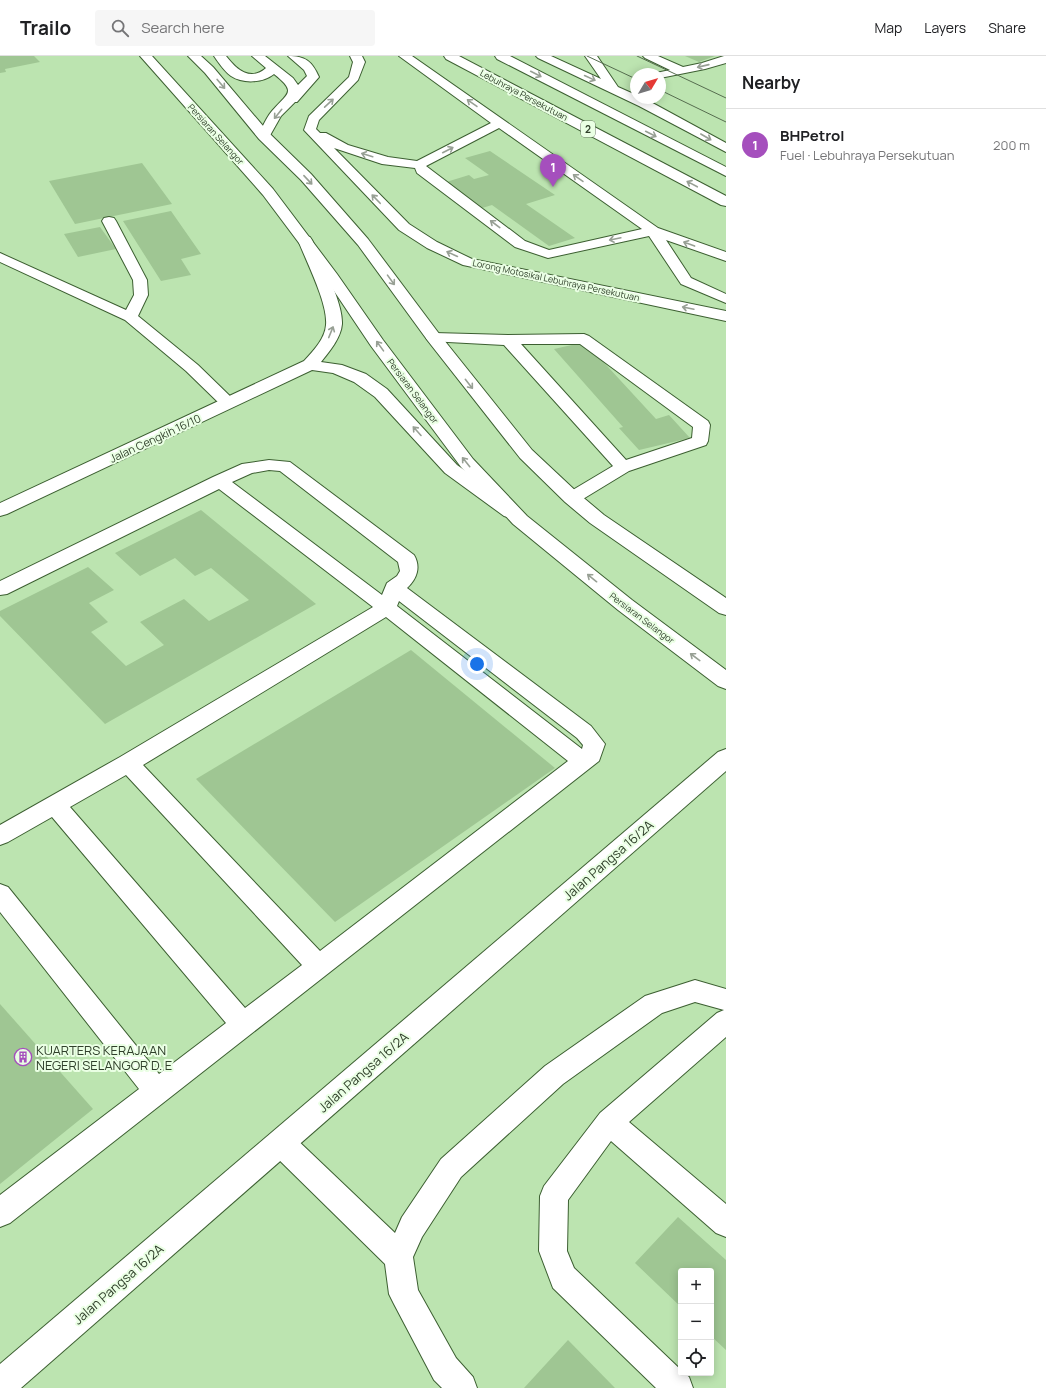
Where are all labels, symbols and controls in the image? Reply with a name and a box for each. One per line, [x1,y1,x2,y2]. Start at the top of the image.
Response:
search box [95,10,375,46]
text: Trailo [20,15,71,41]
icon: search [109,17,131,39]
text: Search here [141,17,225,38]
text: Map [874,18,902,37]
text: Layers [924,18,966,37]
text: Share [988,18,1026,37]
one-way arrow [697,63,710,71]
street label: Lebuhraya Persekutuan [478,66,570,124]
north arrow [630,68,666,104]
one-way arrow [529,71,541,78]
text: Nearby [742,71,800,94]
one-way arrow [584,75,596,82]
one-way arrow [216,79,225,90]
one-way arrow [324,98,334,107]
one-way arrow [467,99,478,107]
street label: Persiaran Selangor [185,101,247,168]
one-way arrow [273,109,282,120]
road number: 2 [581,121,595,137]
text: BHPetrol [780,125,845,146]
one-way arrow [645,130,657,138]
one-way arrow [700,133,712,141]
text: 1 [752,136,758,154]
text: 200 m [993,136,1030,154]
one-way arrow [441,146,453,153]
text: Fuel · Lebuhraya Persekutuan [780,146,954,164]
one-way arrow [361,151,374,158]
pin: 1 [540,154,566,187]
one-way arrow [573,174,584,182]
one-way arrow [304,175,313,185]
one-way arrow [686,179,698,187]
one-way arrow [371,194,381,204]
one-way arrow [490,220,501,229]
one-way arrow [609,235,622,243]
one-way arrow [683,240,696,247]
one-way arrow [447,250,459,257]
street label: Lorong Motosikal Lebuhraya Persekutuan [471,256,641,304]
one-way arrow [387,274,396,285]
one-way arrow [682,304,695,312]
one-way arrow [327,327,335,339]
one-way arrow [375,341,384,352]
street label: Persiaran Selangor [384,356,442,427]
one-way arrow [465,378,474,389]
street label: Jalan Cengkih 16/10 [107,410,203,466]
one-way arrow [412,426,421,436]
one-way arrow [461,456,470,467]
one-way arrow [586,574,597,583]
street label: Persiaran Selangor [607,589,678,647]
one-way arrow [689,653,700,662]
your location [467,654,487,674]
street label: Jalan Pangsa 16/2A [559,816,657,904]
street label: Jalan Pangsa 16/2A [314,1028,412,1116]
place label: KUARTERS KERAJAAN NEGERI SELANGOR D. E [36,1041,172,1074]
building icon: KUARTERS KERAJAAN NEGERI SELANGOR D. E [13,1047,33,1067]
street label: Jalan Pangsa 16/2A [69,1240,167,1328]
map controls [678,1268,714,1376]
button: + [678,1268,714,1304]
button: − [678,1304,714,1340]
button: locate [678,1340,714,1376]

